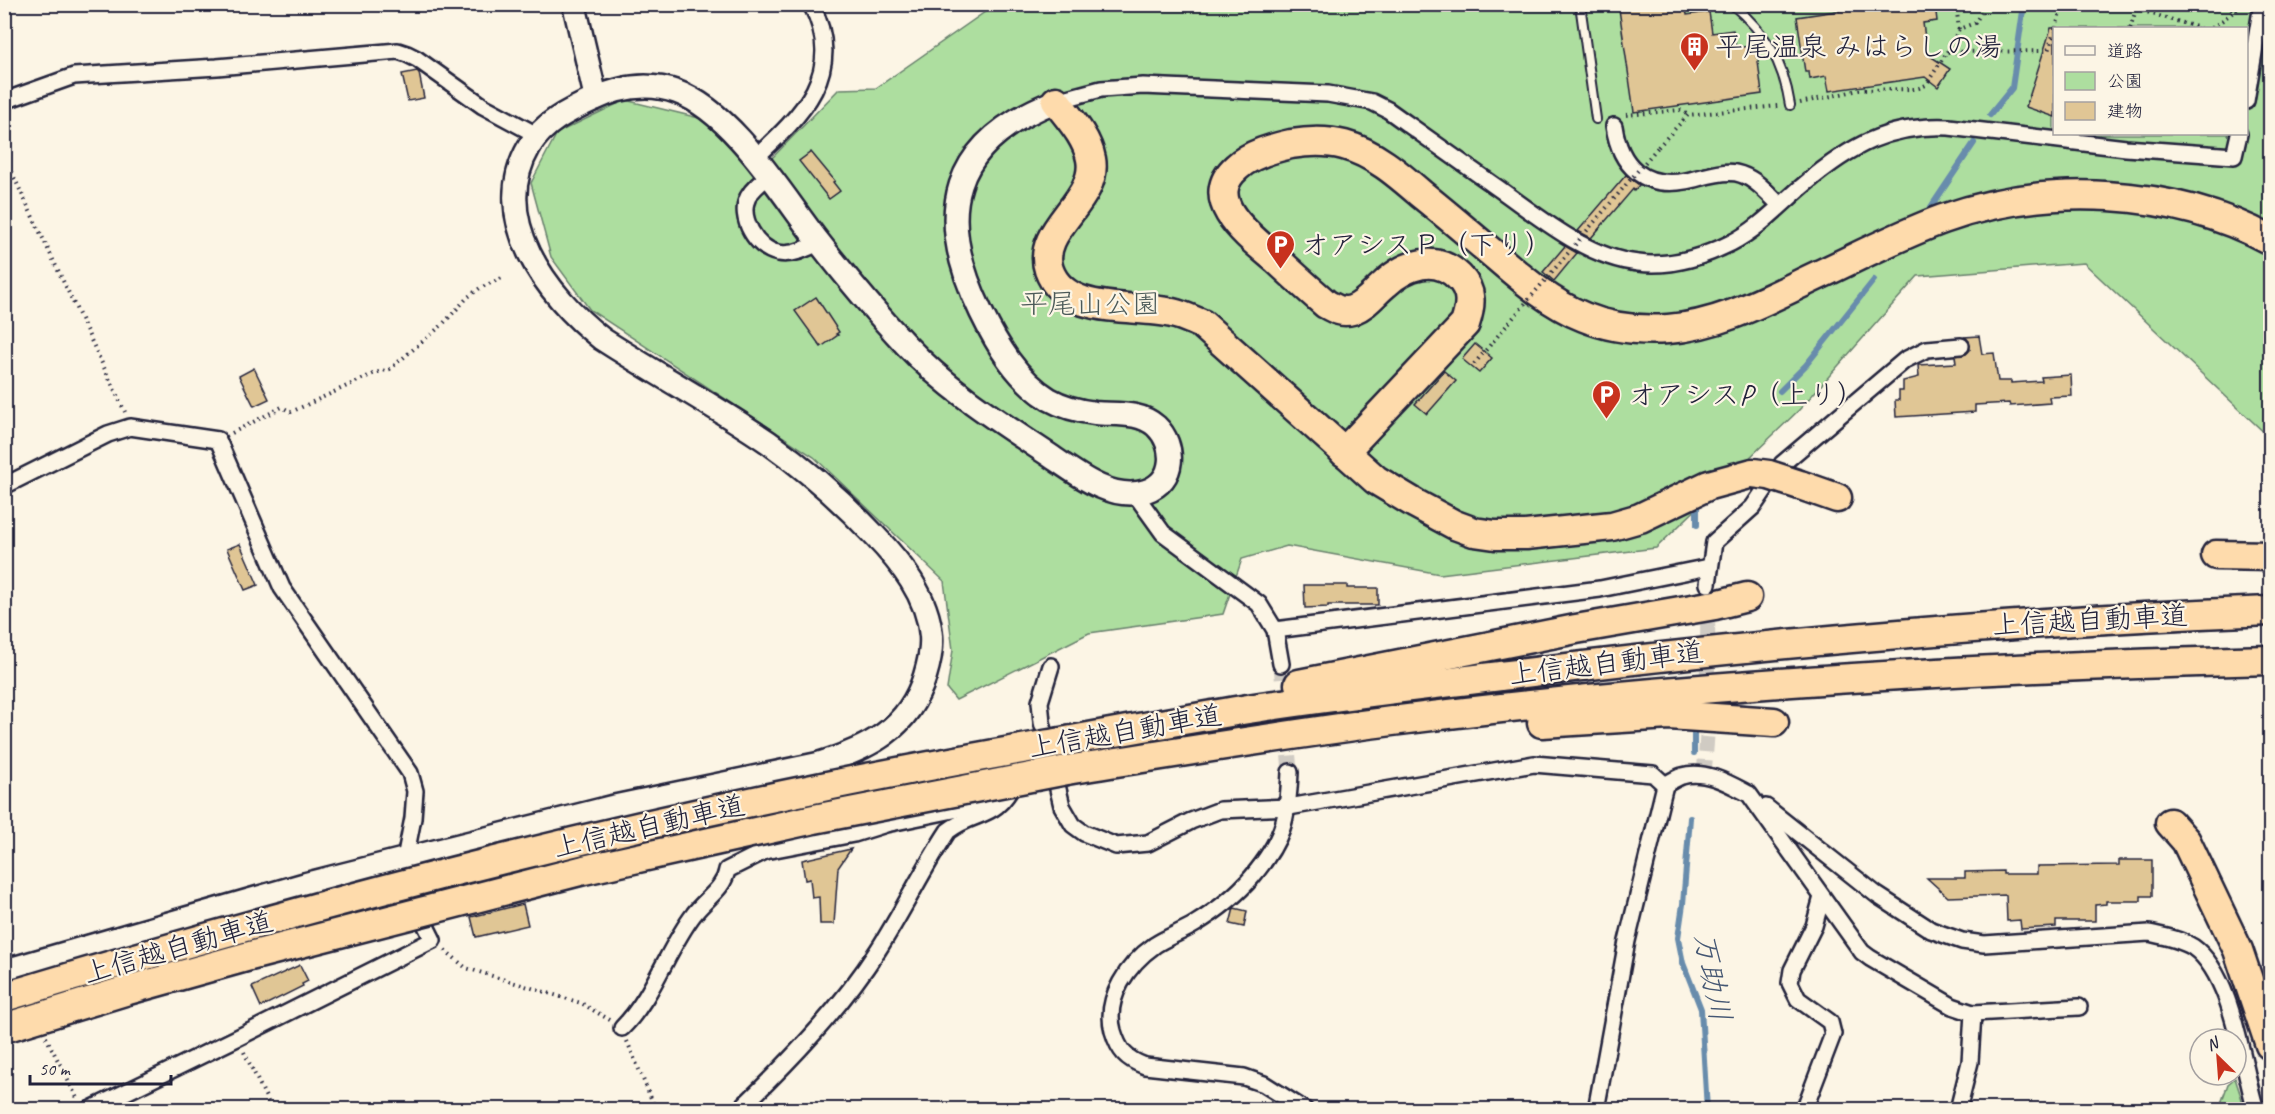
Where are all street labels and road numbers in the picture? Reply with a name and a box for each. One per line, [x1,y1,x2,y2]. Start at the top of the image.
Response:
street label: 上信越自動車道 [1991,597,2189,643]
street label: 上信越自動車道 [1507,634,1705,692]
street label: 上信越自動車道 [1025,697,1225,765]
street label: 上信越自動車道 [550,787,748,865]
street label: 上信越自動車道 [79,903,277,991]

